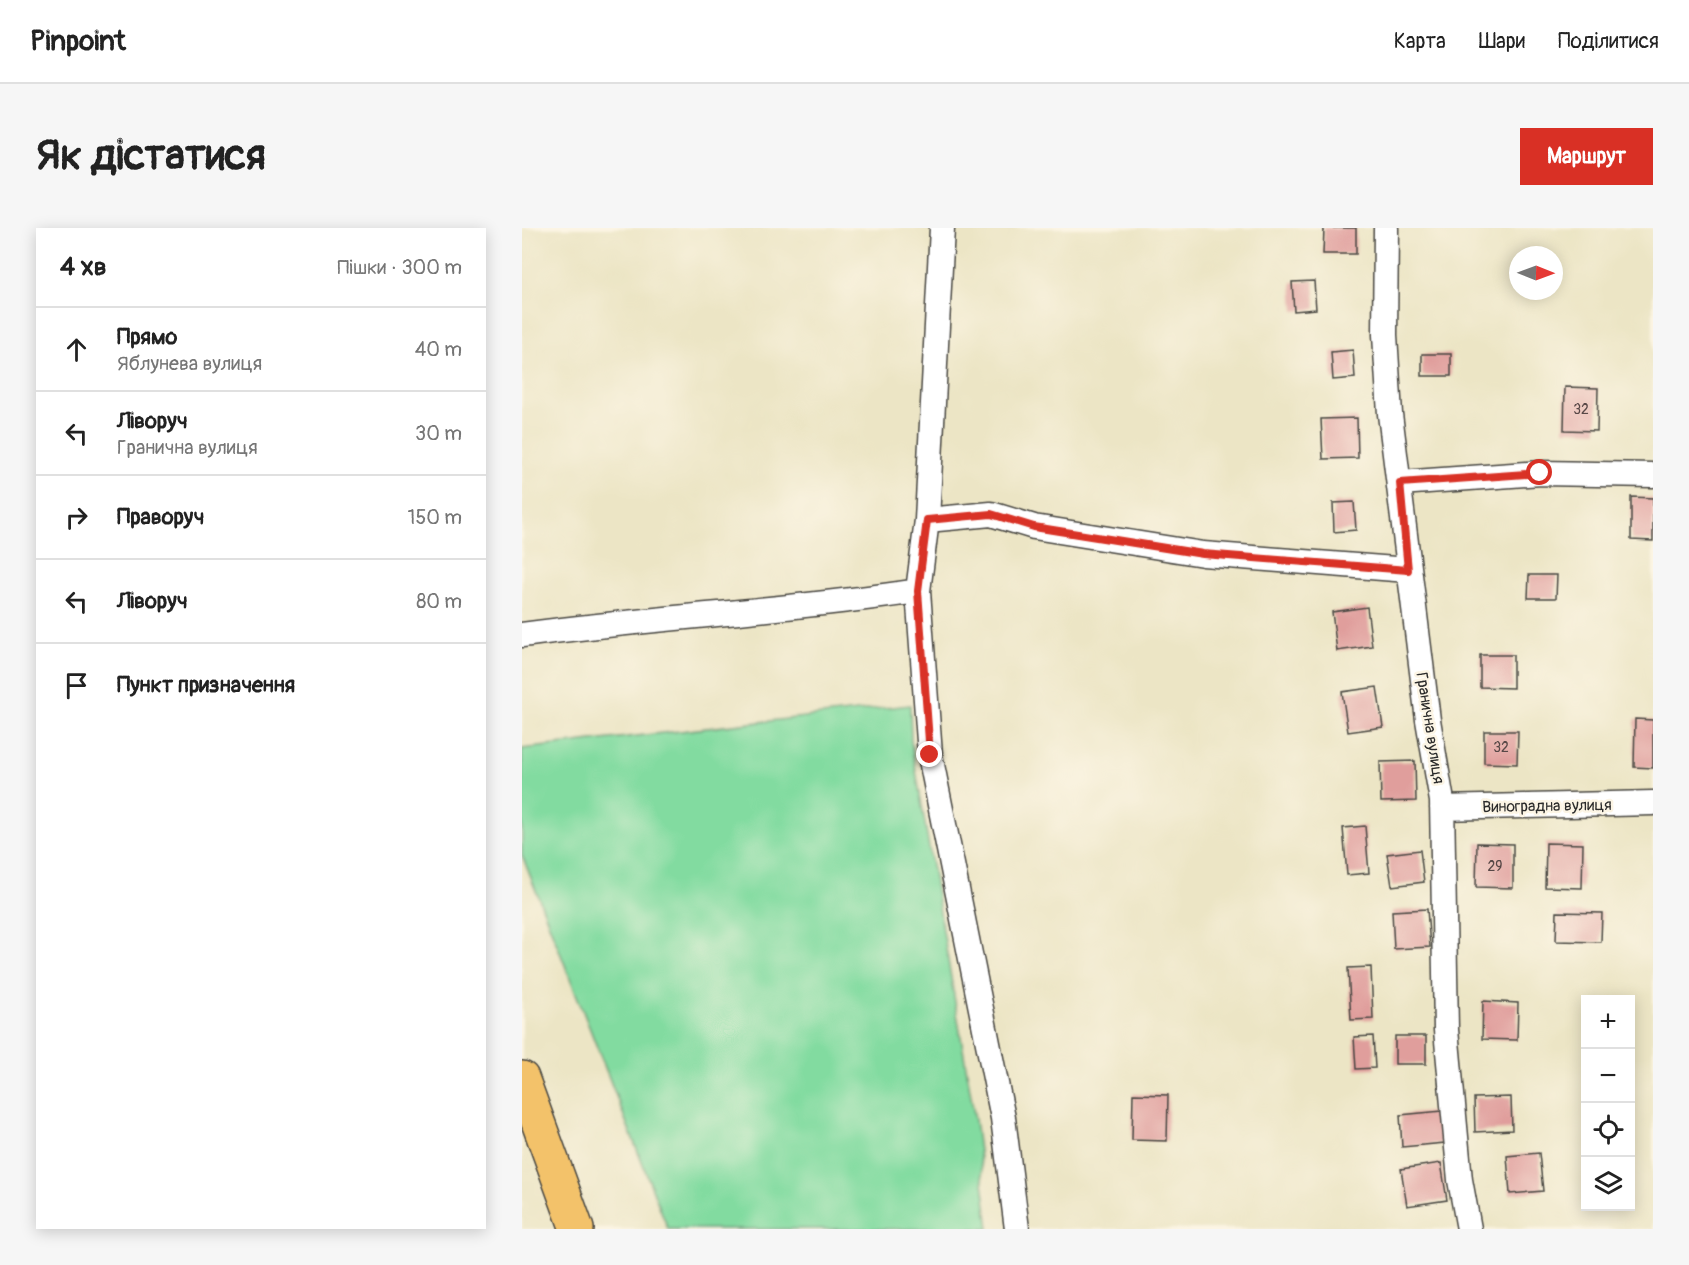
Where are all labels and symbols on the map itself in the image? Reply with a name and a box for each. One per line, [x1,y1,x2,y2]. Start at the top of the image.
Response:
north arrow [1509,246,1563,300]
house number: 32 [1573,401,1589,418]
route start [1526,459,1552,485]
street label: Гранична вулиця [1411,671,1449,785]
house number: 32 [1493,739,1509,756]
route end [916,741,942,767]
street label: Виноградна вулиця [1482,795,1612,817]
house number: 29 [1487,858,1503,875]

